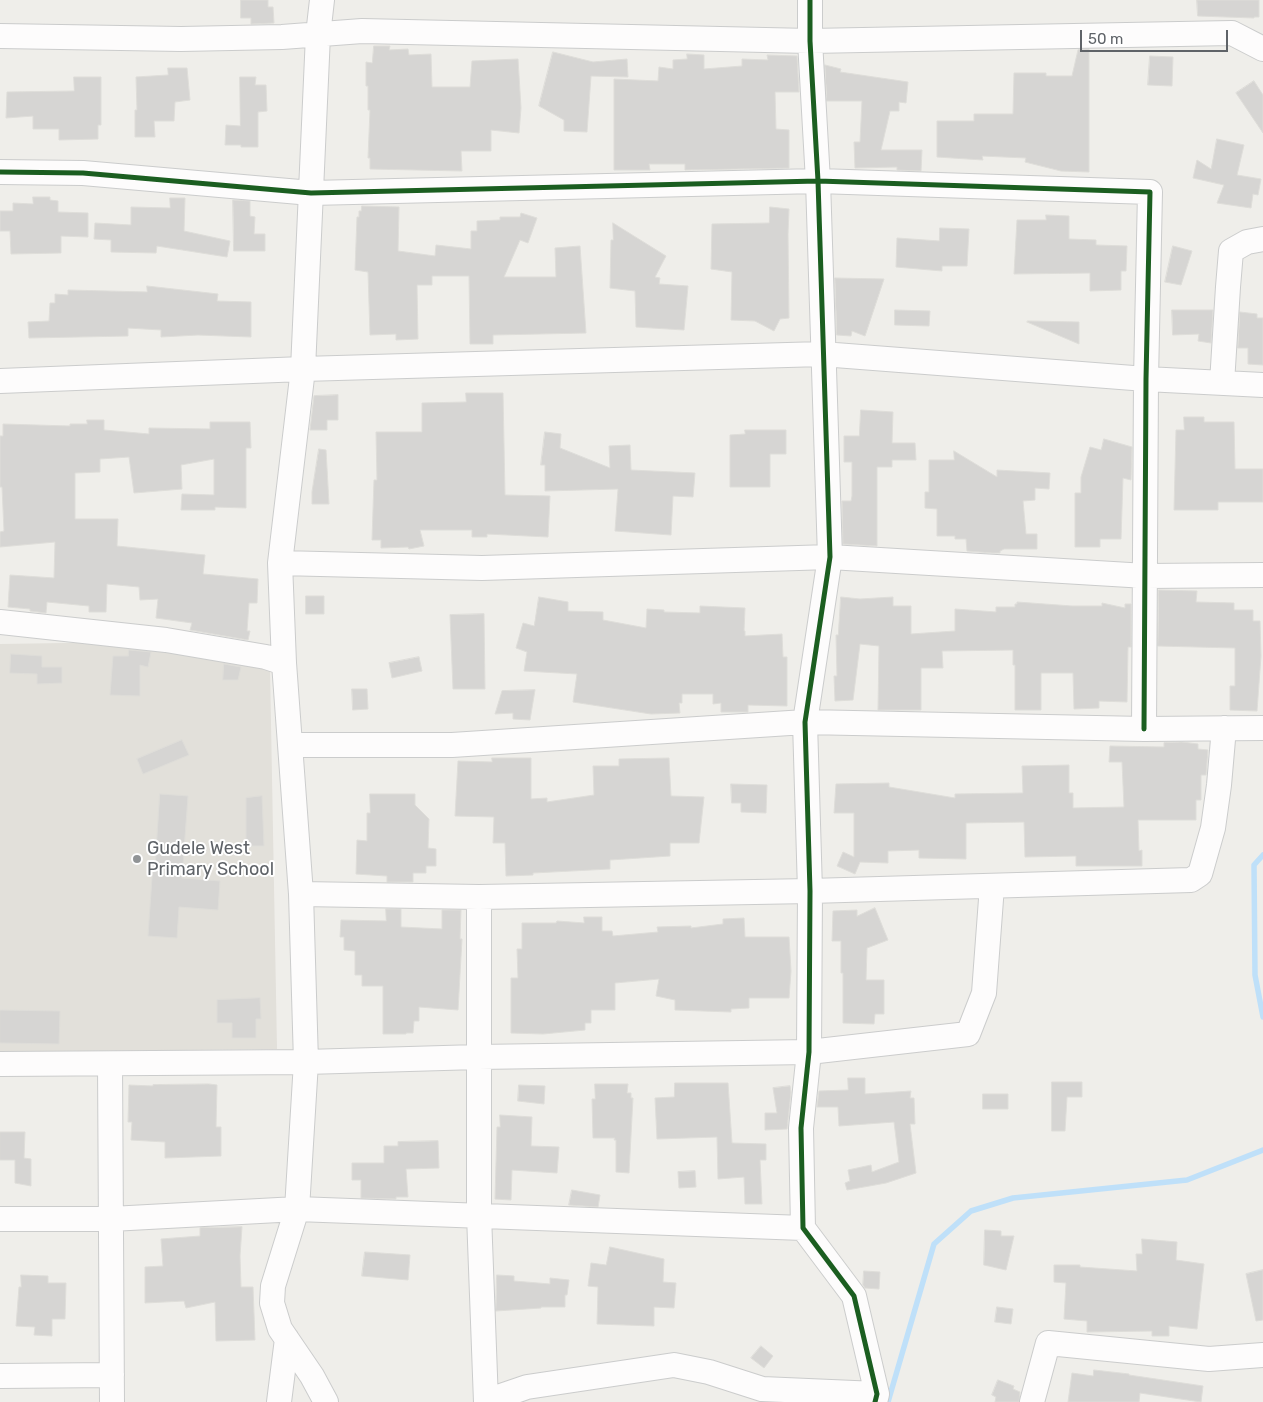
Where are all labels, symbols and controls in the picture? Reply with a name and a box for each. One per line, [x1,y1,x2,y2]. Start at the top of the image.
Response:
scale bar [1083,20,1230,52]
text: 50 m [1088,30,1123,48]
place label: Gudele West Primary School [147,838,274,881]
marker: Gudele West Primary School [131,853,143,865]

